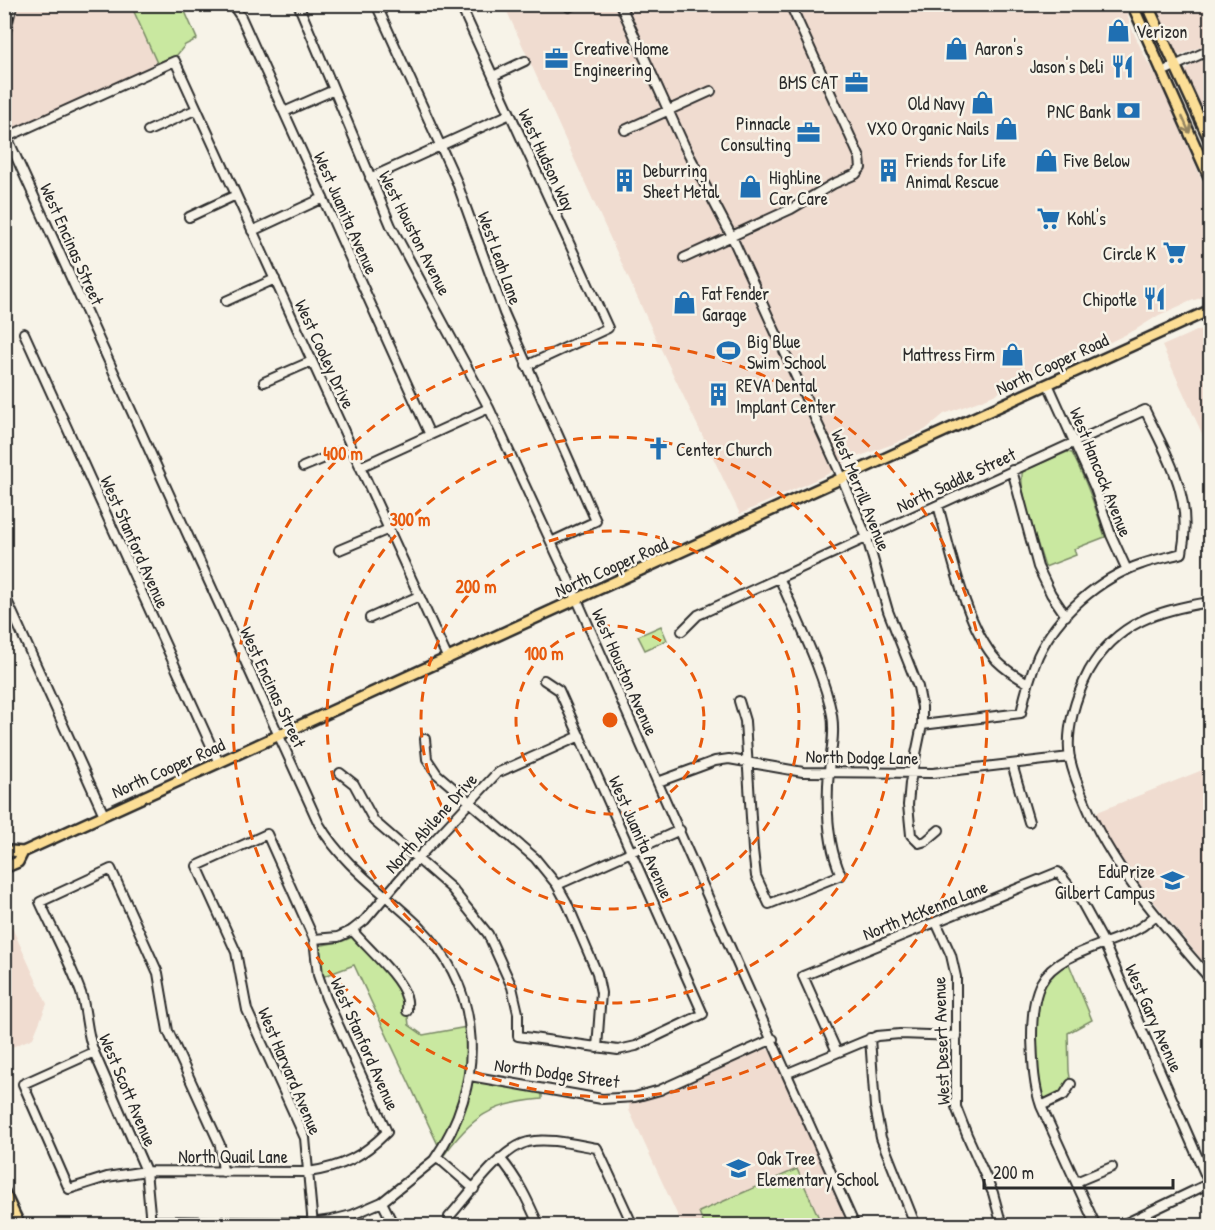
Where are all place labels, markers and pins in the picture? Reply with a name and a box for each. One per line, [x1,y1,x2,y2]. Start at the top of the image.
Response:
shop icon: Verizon [1105,18,1131,44]
place label: Verizon [1136,19,1187,44]
shop icon: Aaron's [944,35,970,61]
place label: Creative Home Engineering [574,36,669,82]
place label: Aaron's [975,36,1023,61]
office icon: Creative Home Engineering [543,45,569,71]
restaurant icon: Jason's Deli [1109,53,1135,79]
place label: Jason's Deli [1029,54,1104,79]
office icon: BMS CAT [843,69,869,95]
place label: BMS CAT [779,70,839,95]
shop icon: Old Navy [970,90,996,116]
place label: Old Navy [908,91,965,116]
bank icon: PNC Bank [1116,98,1142,124]
place label: PNC Bank [1047,99,1112,124]
place label: Pinnacle Consulting [720,111,791,157]
shop icon: VXO Organic Nails [994,115,1020,141]
place label: VXO Organic Nails [866,116,989,141]
office icon: Pinnacle Consulting [796,120,822,146]
shop icon: Five Below [1033,147,1059,173]
place label: Friends for Life Animal Rescue [905,148,1006,194]
place label: Five Below [1063,148,1130,173]
building icon: Friends for Life Animal Rescue [875,157,901,183]
place label: Deburring Sheet Metal [643,158,720,204]
place label: Highline Car Care [769,165,828,211]
building icon: Deburring Sheet Metal [612,167,638,193]
shop icon: Highline Car Care [738,174,764,200]
supermarket icon: Kohl's [1036,205,1062,231]
place label: Kohl's [1067,206,1106,231]
supermarket icon: Circle K [1161,240,1187,266]
place label: Circle K [1103,241,1157,266]
place label: Fat Fender Garage [701,281,769,327]
restaurant icon: Chipotle [1142,286,1168,312]
place label: Chipotle [1082,287,1137,312]
shop icon: Fat Fender Garage [671,290,697,316]
place label: Big Blue Swim School [747,329,826,375]
sports icon: Big Blue Swim School [716,338,742,364]
shop icon: Mattress Firm [1000,341,1026,367]
place label: Mattress Firm [903,342,995,367]
place label: REVA Dental Implant Center [736,373,836,419]
building icon: REVA Dental Implant Center [705,382,731,408]
church icon: Center Church [645,436,671,462]
place label: Center Church [676,437,772,462]
centre of rings [600,710,620,730]
place label: EduPrize Gilbert Campus [1055,859,1155,905]
school or university icon: EduPrize Gilbert Campus [1160,868,1186,894]
place label: Oak Tree Elementary School [757,1146,879,1192]
school or university icon: Oak Tree Elementary School [726,1155,752,1181]

